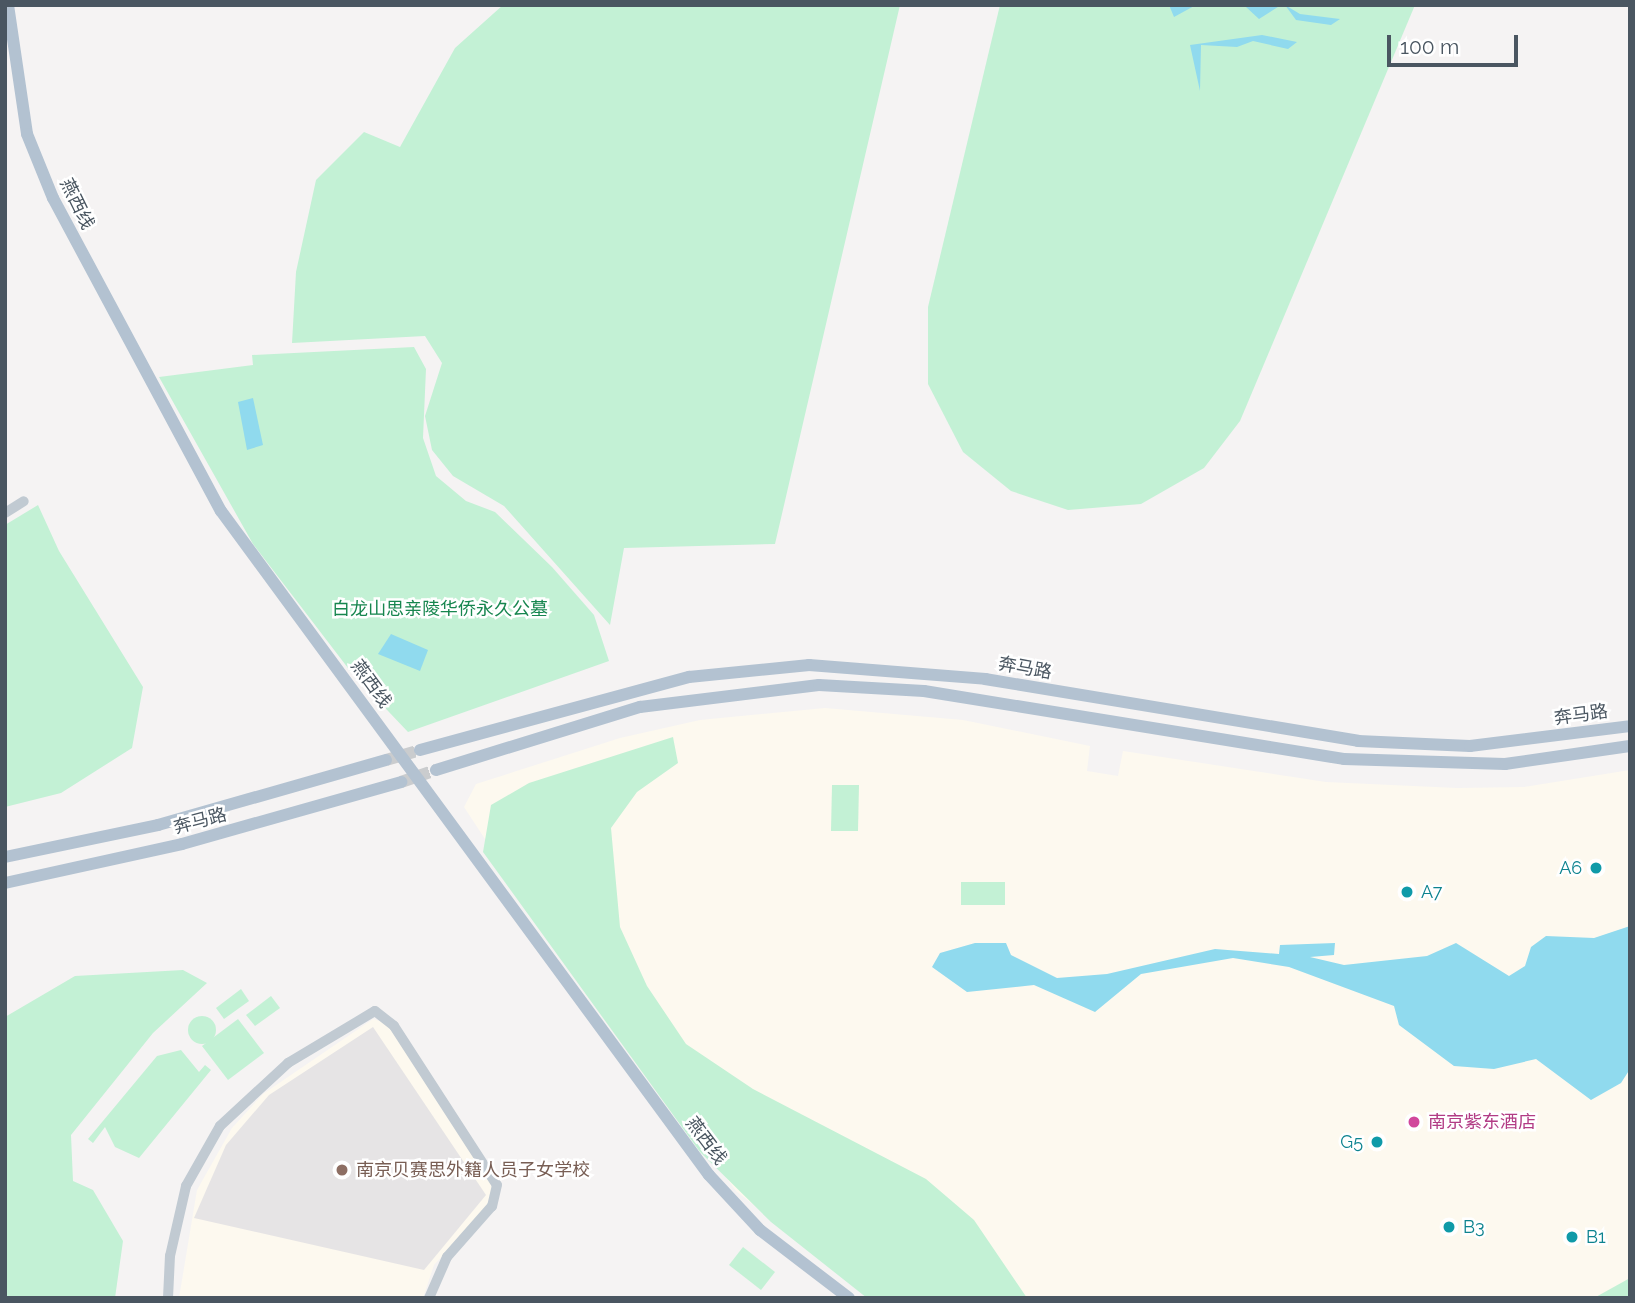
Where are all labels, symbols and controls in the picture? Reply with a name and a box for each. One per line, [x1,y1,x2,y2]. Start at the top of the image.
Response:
scale bar [1390,21,1521,65]
text: 100 m [1400,34,1459,59]
street label: 燕西线 [55,175,99,233]
park label: 白龙山思亲陵华侨永久公墓 [332,598,548,620]
street label: 奔马路 [997,653,1053,683]
street label: 燕西线 [346,656,396,712]
street label: 奔马路 [1553,701,1609,729]
street label: 奔马路 [171,804,229,838]
place label: A6 [1559,857,1582,879]
marker: A6 [1588,860,1604,876]
place label: A7 [1421,881,1442,903]
marker: A7 [1399,884,1415,900]
place label: 南京紫东酒店 [1428,1111,1536,1133]
street label: 燕西线 [681,1113,731,1169]
marker: 南京紫东酒店 [1406,1114,1422,1130]
place label: G5 [1340,1131,1363,1153]
marker: G5 [1369,1134,1385,1150]
place label: 南京贝赛思外籍人员子女学校 [356,1159,590,1181]
marker: 南京贝赛思外籍人员子女学校 [334,1162,350,1178]
place label: B3 [1463,1216,1485,1238]
marker: B3 [1441,1219,1457,1235]
place label: B1 [1586,1226,1606,1248]
marker: B1 [1564,1229,1580,1245]

